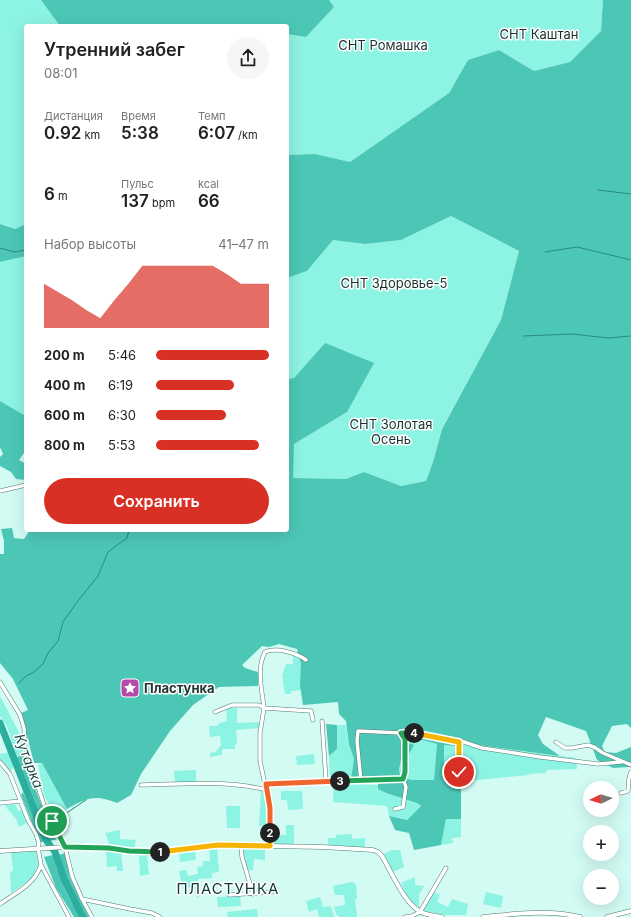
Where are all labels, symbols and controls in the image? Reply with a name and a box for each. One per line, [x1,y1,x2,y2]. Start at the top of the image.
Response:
park label: СНТ Каштан [500,26,578,42]
button: share [227,37,269,79]
park label: СНТ Ромашка [338,37,428,53]
text: Утренний забег [44,39,185,60]
text: 08:01 [44,65,77,81]
text: Дистанция [44,109,103,123]
text: Время [121,109,156,123]
text: Темп [198,109,226,123]
text: 0.92 [44,123,81,143]
text: 5:38 [121,123,159,143]
text: 6:07 [198,123,235,143]
text: km [81,128,100,142]
text: /km [235,128,258,142]
text: Пульс [121,177,154,191]
text: kcal [198,177,219,191]
text: 6 [44,184,55,204]
text: m [55,189,68,203]
text: 137 [121,191,149,211]
text: 66 [198,191,220,211]
text: bpm [149,196,175,210]
text: Набор высоты [44,236,136,252]
text: 41–47 m [218,236,269,252]
park label: СНТ Здоровье-5 [340,275,448,291]
text: 200 m [44,347,85,363]
text: 5:46 [108,347,136,363]
text: 400 m [44,377,85,393]
text: 6:19 [108,377,133,393]
text: 600 m [44,407,85,423]
text: 6:30 [108,407,136,423]
park label: СНТ Золотая Осень [350,416,432,447]
text: 800 m [44,437,85,453]
text: 5:53 [108,437,136,453]
button: Сохранить [44,478,269,524]
place icon: Пластунка [119,677,141,699]
place label: Пластунка [144,680,215,696]
pin: 4 [404,723,424,743]
text: 4 [410,726,418,740]
water label: Кутарка [11,731,48,791]
pin [442,755,476,789]
icon: check [448,761,470,783]
pin: 3 [330,771,350,791]
text: 3 [336,774,344,788]
north arrow [583,781,619,817]
map controls [583,781,619,905]
pin [35,804,69,838]
icon: arrive [41,810,63,832]
pin: 2 [260,823,280,843]
button: + [583,825,619,861]
text: 2 [267,826,273,840]
pin: 1 [150,842,170,862]
text: 1 [158,845,162,859]
button: − [583,869,619,905]
district label: ПЛАСТУНКА [177,879,279,898]

